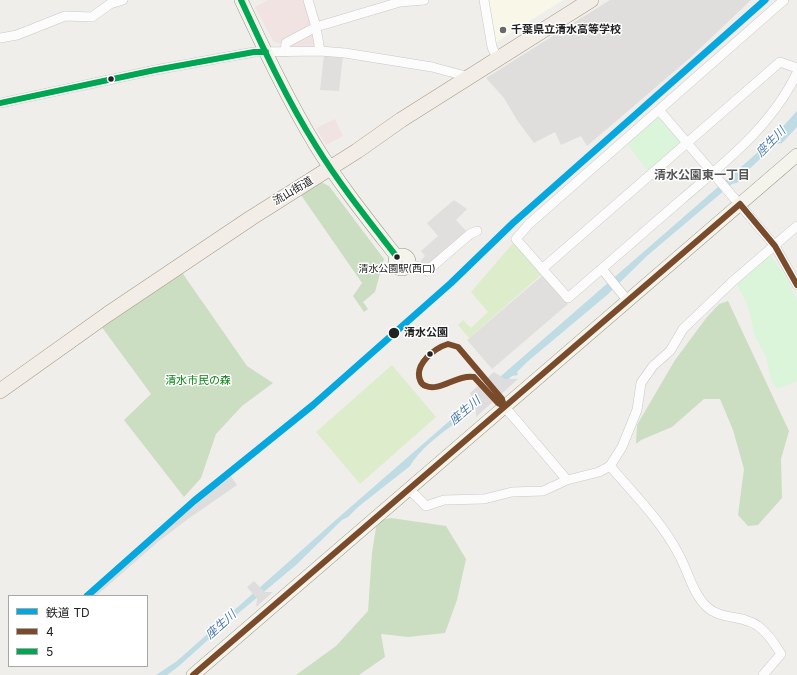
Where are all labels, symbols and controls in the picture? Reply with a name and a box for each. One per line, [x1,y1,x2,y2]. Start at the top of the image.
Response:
place label: 千葉県立清水高等学校 [511,23,621,37]
marker: 千葉県立清水高等学校 [498,25,508,35]
unlabelled marker [106,74,116,84]
water label: 座生川 [753,124,789,160]
district label: 清水公園東一丁目 [654,168,750,182]
street label: 流山街道 [271,174,315,208]
marker: 清水公園駅(西口) [392,252,402,262]
place label: 清水公園駅(西口) [358,263,436,275]
marker: 清水公園 [387,326,401,340]
place label: 清水公園 [404,326,448,340]
unlabelled marker [425,349,435,359]
park label: 清水市民の森 [165,374,231,388]
water label: 座生川 [447,394,483,428]
legend [8,595,148,667]
text: 鉄道 TD [46,605,90,620]
water label: 座生川 [203,608,239,642]
text: 4 [46,624,54,639]
text: 5 [46,644,53,659]

